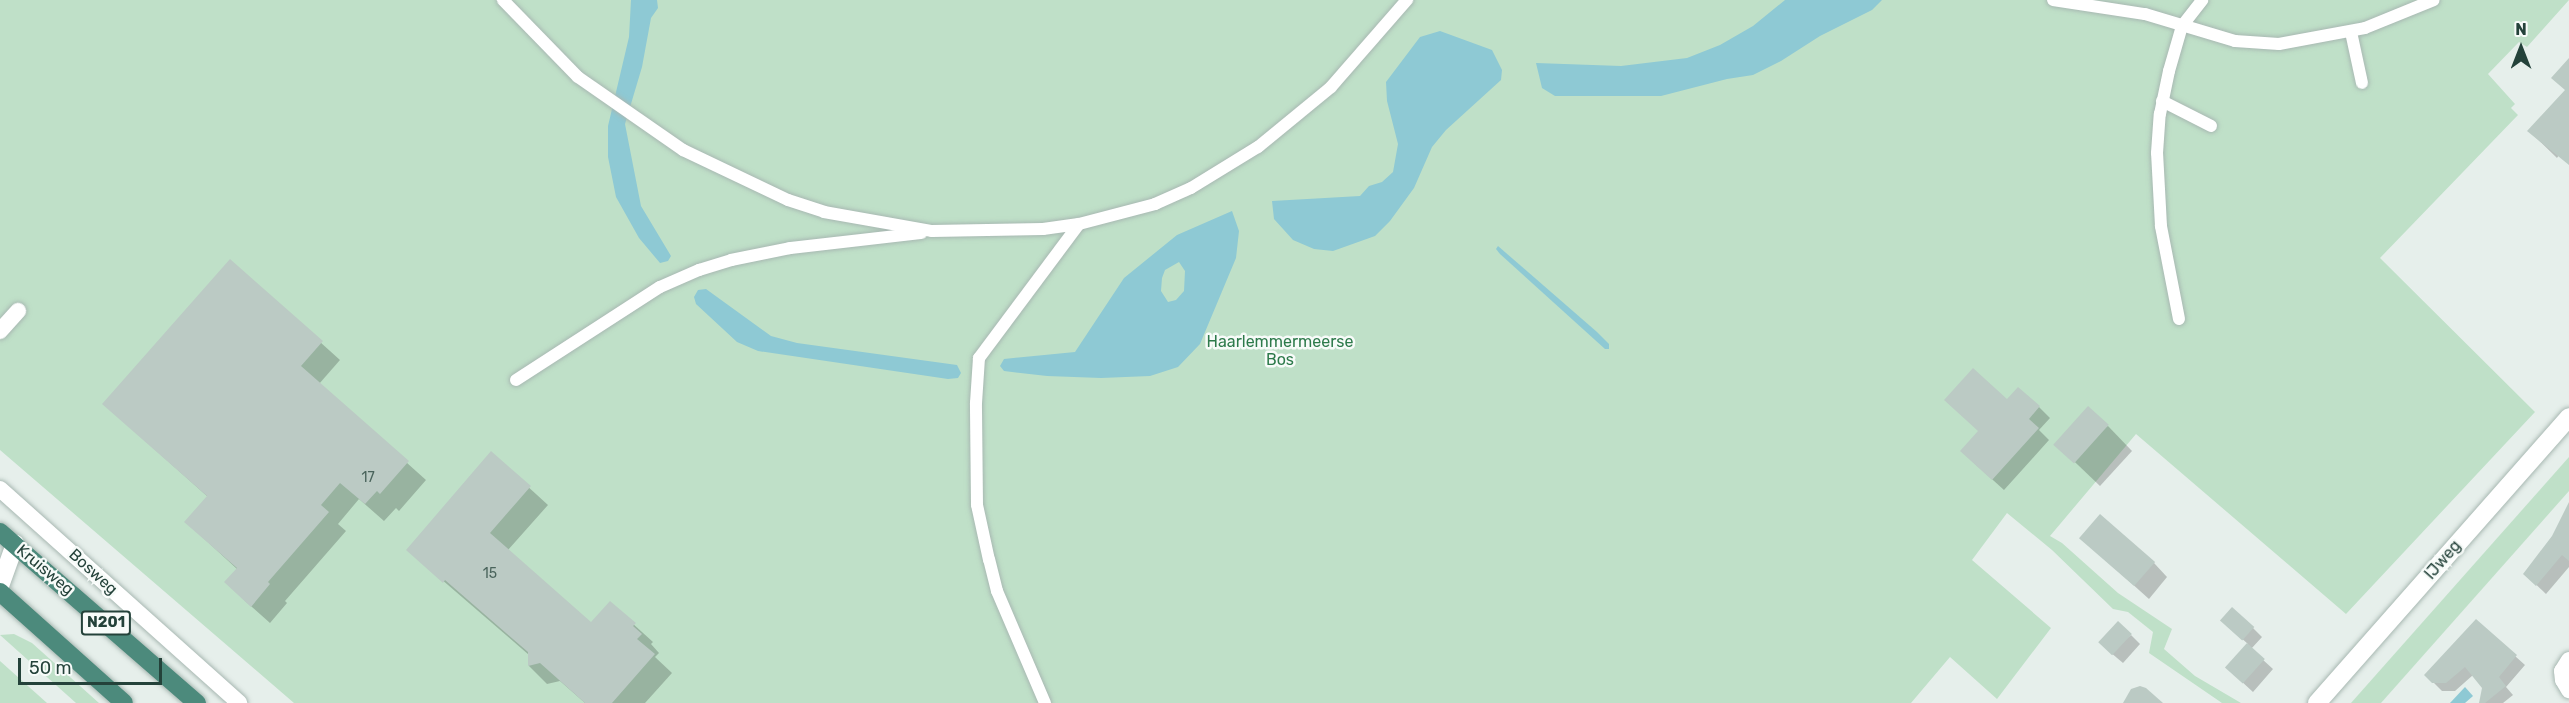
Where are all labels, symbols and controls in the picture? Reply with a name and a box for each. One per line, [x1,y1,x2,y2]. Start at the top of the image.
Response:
north arrow [2491,18,2551,78]
text: N [2515,20,2527,39]
park label: Haarlemmermeerse Bos [1207,332,1353,370]
house number: 17 [361,470,375,486]
street label: IJweg [2421,536,2465,584]
street label: Kruisweg [13,541,77,599]
street label: Bosweg [65,545,121,599]
house number: 15 [483,566,497,582]
road number: N201 [80,611,132,635]
scale bar [21,646,165,684]
text: 50 m [29,657,72,679]

